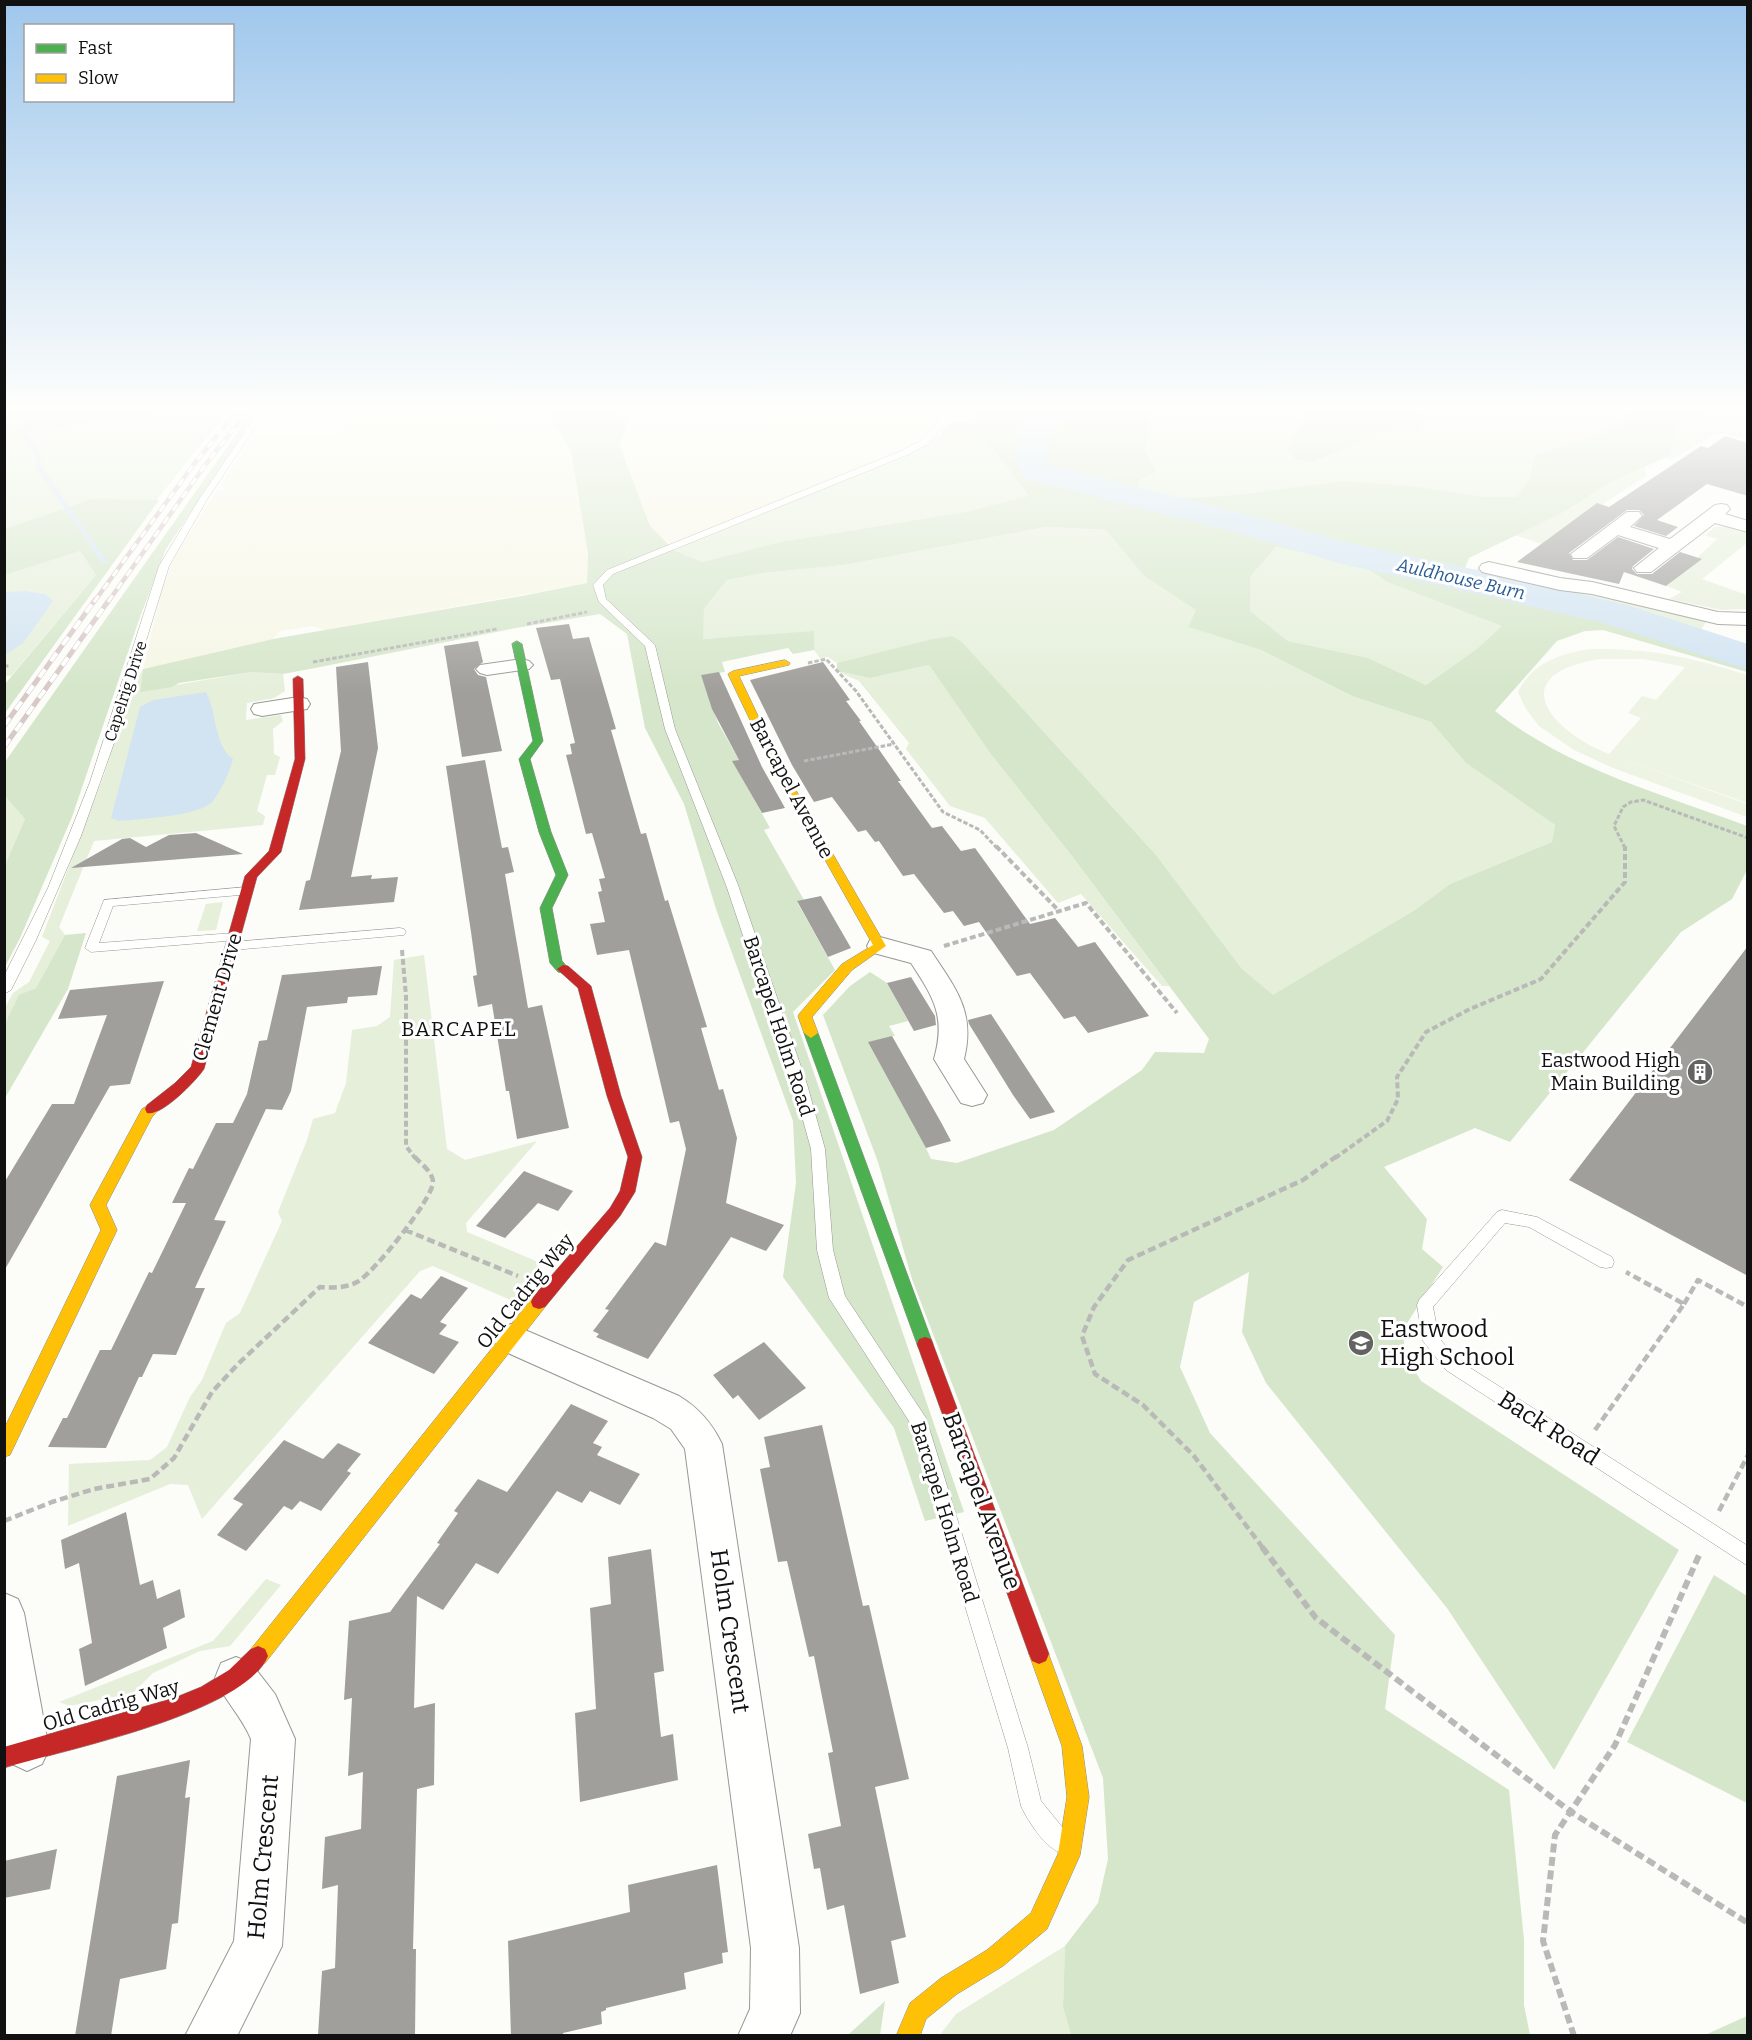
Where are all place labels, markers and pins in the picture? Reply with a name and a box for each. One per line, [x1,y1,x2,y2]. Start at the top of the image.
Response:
place label: Eastwood High Main Building [1541,1048,1681,1095]
building icon: Eastwood High Main Building [1685,1057,1715,1087]
place label: Eastwood High School [1380,1315,1515,1371]
school or university icon: Eastwood High School [1346,1328,1376,1358]

